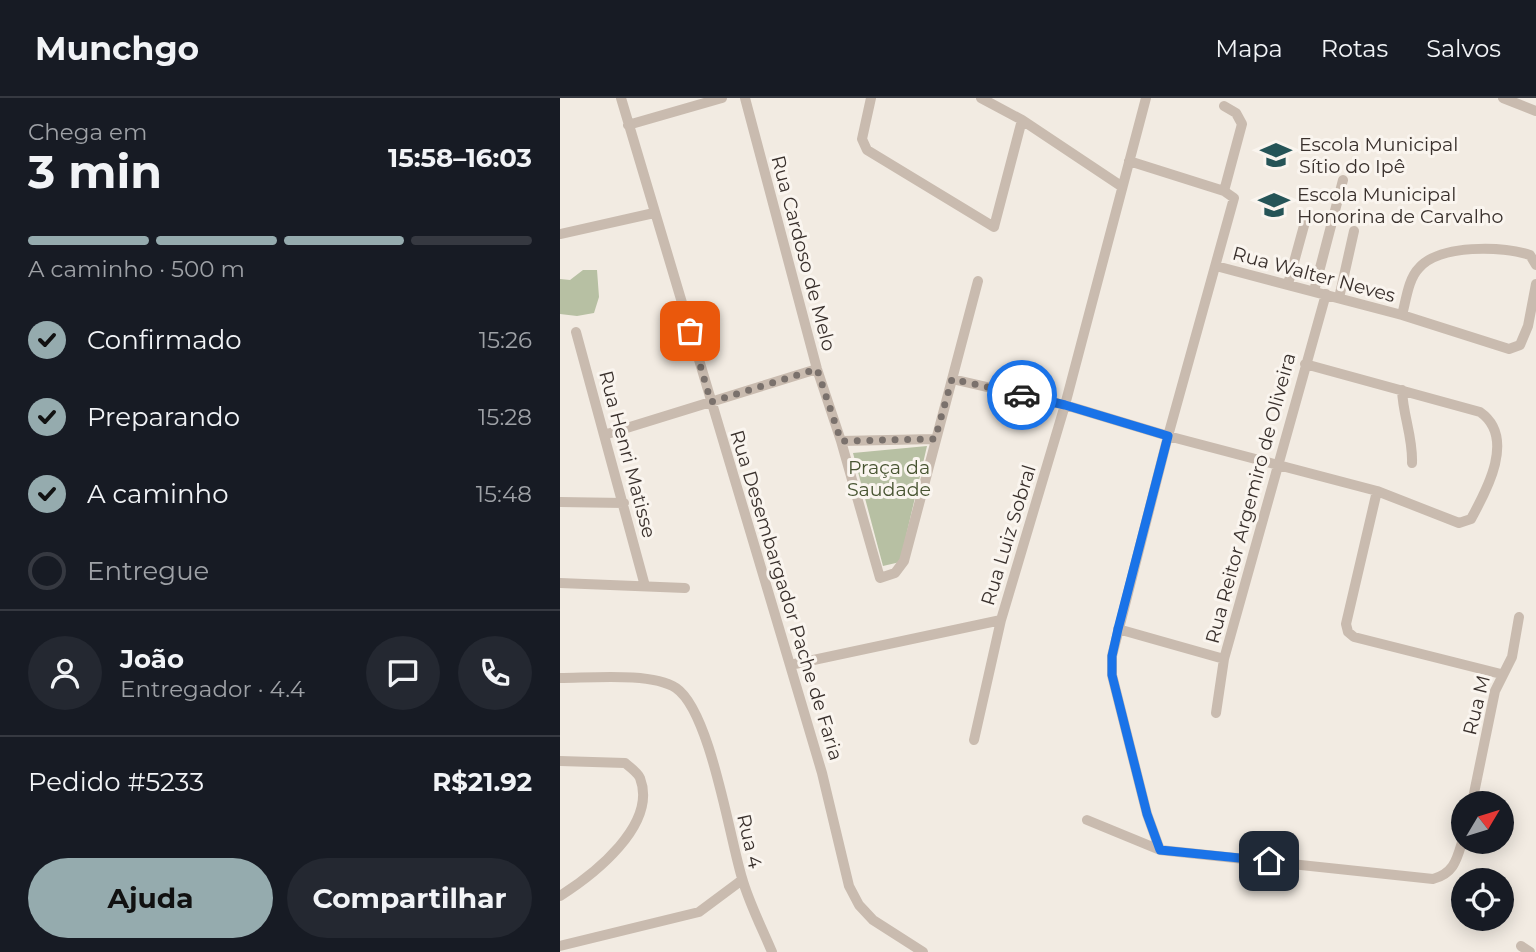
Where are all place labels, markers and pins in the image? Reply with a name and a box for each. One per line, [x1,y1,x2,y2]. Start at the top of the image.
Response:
place label: Escola Municipal Sítio do Ipê [1299,133,1458,178]
school or university icon: Escola Municipal Sítio do Ipê [1259,138,1293,172]
place label: Escola Municipal Honorina de Carvalho [1297,183,1504,228]
school or university icon: Escola Municipal Honorina de Carvalho [1257,188,1291,222]
pin [660,301,720,361]
pin [1239,831,1299,891]

